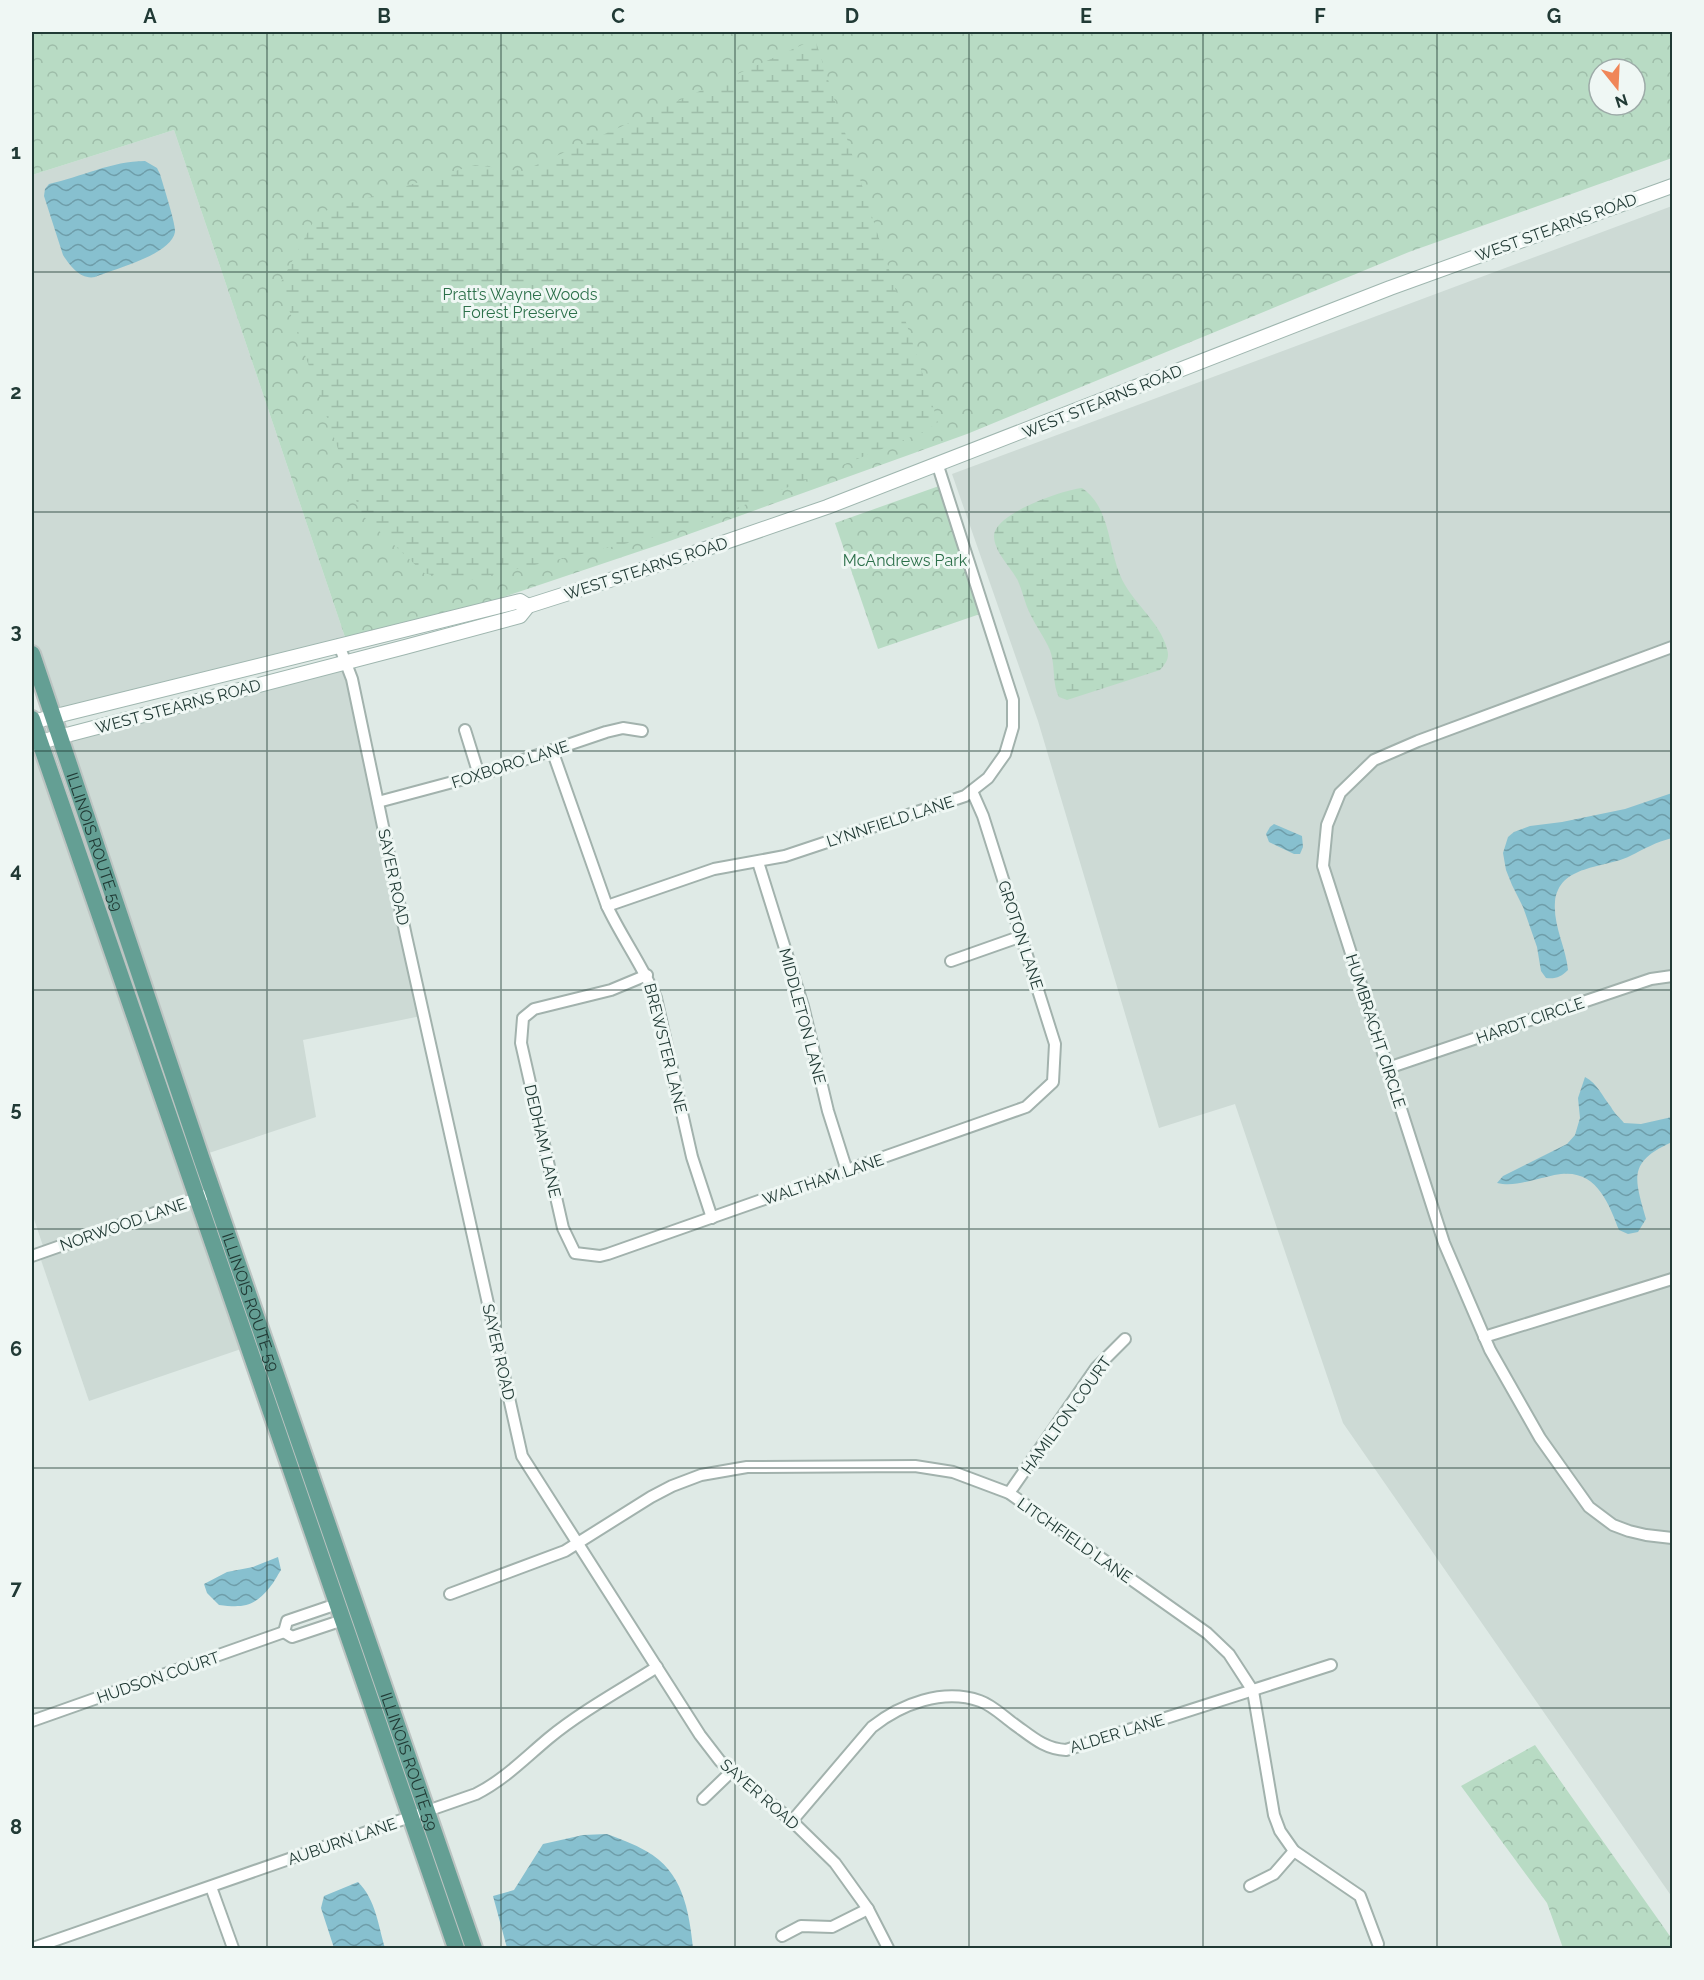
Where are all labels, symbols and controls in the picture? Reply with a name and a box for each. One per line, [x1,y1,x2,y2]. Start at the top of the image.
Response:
text: A [143,4,157,28]
text: B [377,4,391,28]
text: C [611,4,625,28]
text: D [845,4,859,28]
text: E [1080,4,1092,28]
text: F [1314,4,1326,28]
text: G [1547,4,1561,28]
north arrow [1587,57,1647,117]
text: N [1613,90,1630,112]
text: 1 [11,140,21,164]
street label: WEST STEARNS ROAD [1473,189,1639,266]
park label: Pratt’s Wayne Woods Forest Preserve [442,285,598,322]
street label: WEST STEARNS ROAD [1020,361,1185,442]
text: 2 [10,380,22,404]
street label: WEST STEARNS ROAD [562,533,730,604]
park label: McAndrews Park [843,551,968,570]
text: 3 [10,619,22,643]
street label: WEST STEARNS ROAD [93,675,263,738]
street label: FOXBORO LANE [449,736,571,792]
street label: ILLINOIS ROUTE 59 [62,770,127,914]
street label: LYNNFIELD LANE [824,792,957,851]
street label: SAYER ROAD [374,827,413,927]
text: 4 [10,858,22,882]
street label: GROTON LANE [994,878,1047,992]
street label: MIDDLETON LANE [775,946,830,1086]
street label: HUMBRACHT CIRCLE [1342,952,1410,1111]
street label: BREWSTER LANE [640,981,691,1115]
street label: HARDT CIRCLE [1474,993,1587,1048]
street label: DEDHAM LANE [520,1083,565,1200]
text: 5 [10,1097,22,1121]
street label: WALTHAM LANE [760,1150,886,1209]
street label: NORWOOD LANE [57,1194,189,1255]
street label: ILLINOIS ROUTE 59 [218,1230,283,1374]
street label: SAYER ROAD [478,1302,519,1402]
text: 6 [10,1337,22,1361]
street label: HAMILTON COURT [1017,1352,1116,1478]
street label: LITCHFIELD LANE [1014,1494,1136,1587]
text: 7 [10,1576,22,1600]
street label: HUDSON COURT [94,1647,222,1707]
street label: ILLINOIS ROUTE 59 [376,1690,442,1833]
street label: ALDER LANE [1067,1710,1167,1757]
street label: SAYER ROAD [716,1755,803,1834]
street label: AUBURN LANE [285,1814,400,1869]
text: 8 [10,1815,22,1839]

